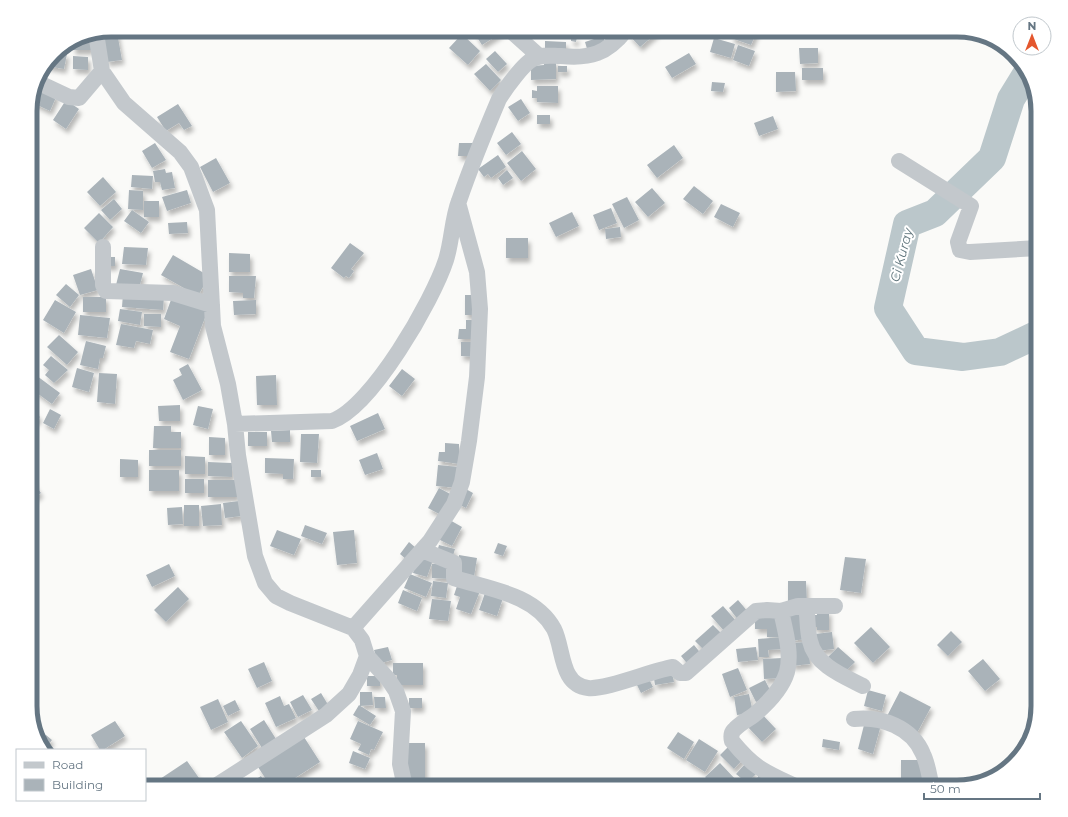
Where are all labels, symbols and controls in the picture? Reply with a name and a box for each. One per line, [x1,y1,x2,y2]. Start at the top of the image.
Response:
north arrow [1012,16,1052,56]
text: N [1028,19,1036,33]
water label: Ci Kuray [886,226,916,284]
legend [16,749,146,801]
text: Road [52,757,83,772]
scale bar [924,775,1040,801]
text: Building [52,777,103,792]
text: 50 m [930,781,961,796]

